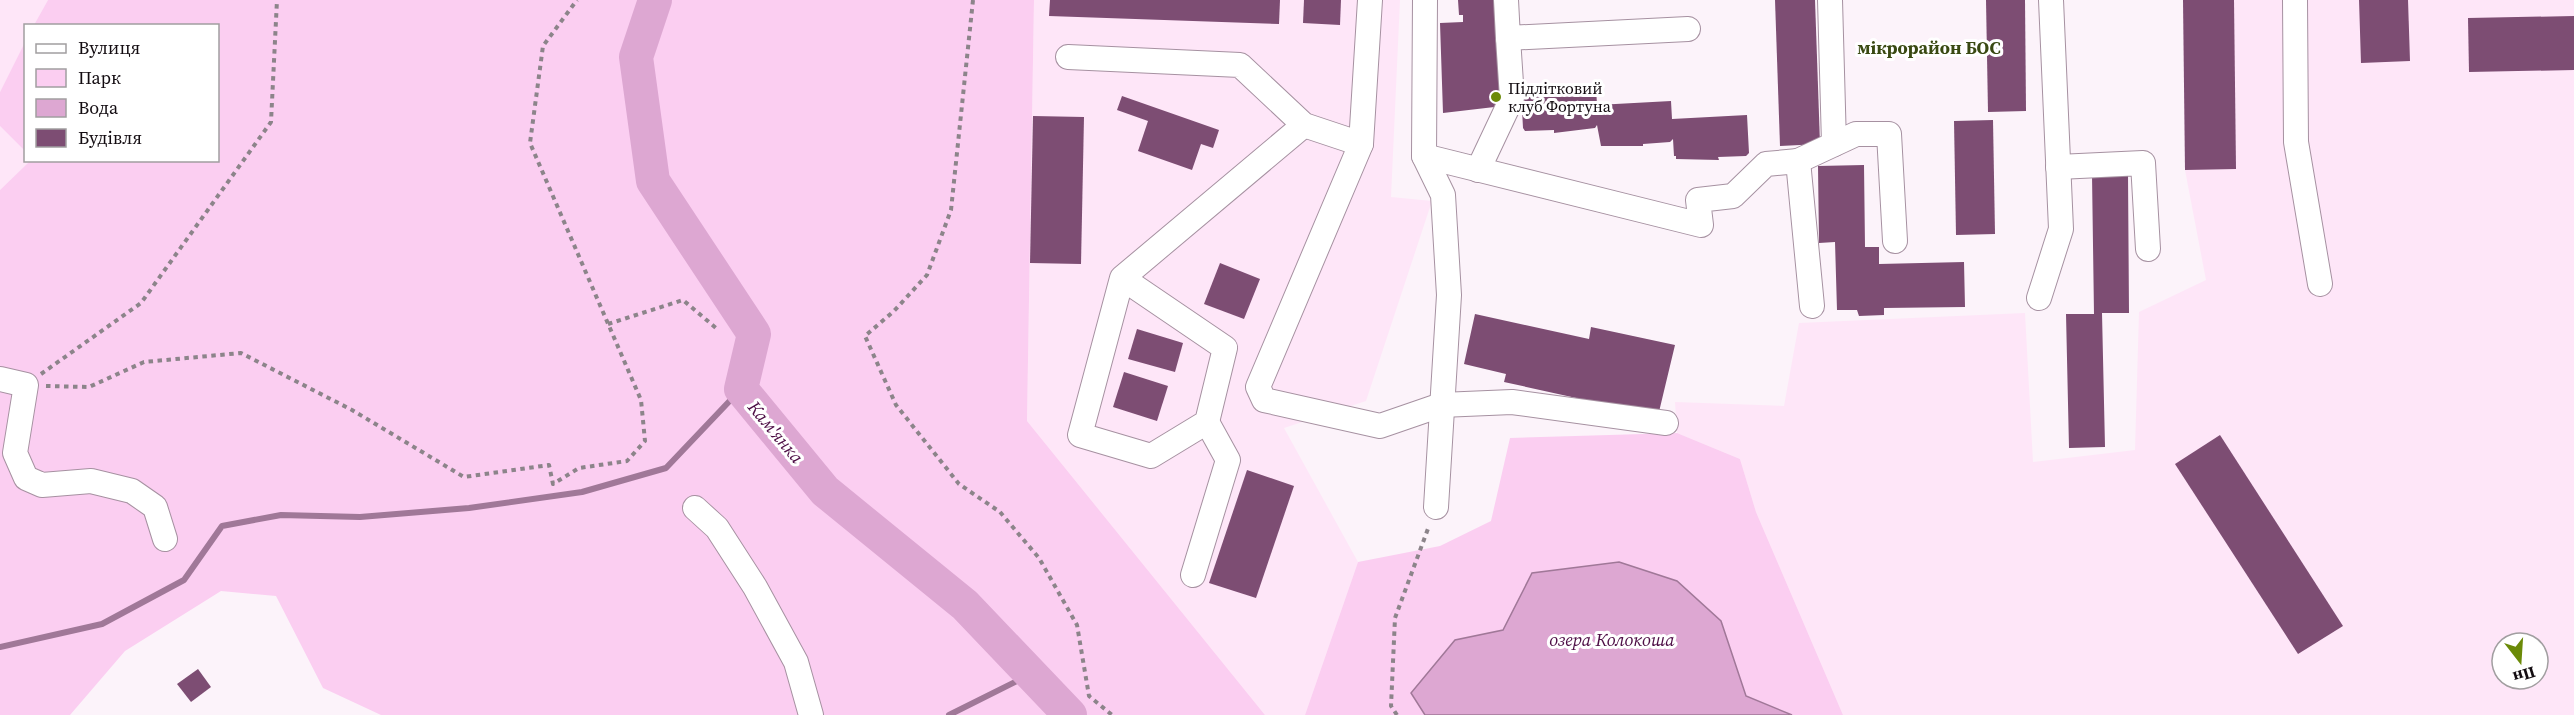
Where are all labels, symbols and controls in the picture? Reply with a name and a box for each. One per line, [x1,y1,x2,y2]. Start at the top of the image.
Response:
legend [24,24,219,162]
text: Вулиця [78,35,140,60]
district label: мікрорайон БОС [1857,35,2001,60]
text: Парк [78,65,121,90]
place label: Підлітковий клуб Фортуна [1508,77,1612,117]
marker: Підлітковий клуб Фортуна [1489,90,1503,104]
text: Вода [78,95,119,120]
text: Будівля [78,125,142,150]
water label: Кам'янка [742,395,810,469]
water label: озера Колокоша [1549,627,1675,652]
north arrow [2490,631,2550,691]
text: Пн [2510,662,2538,689]

